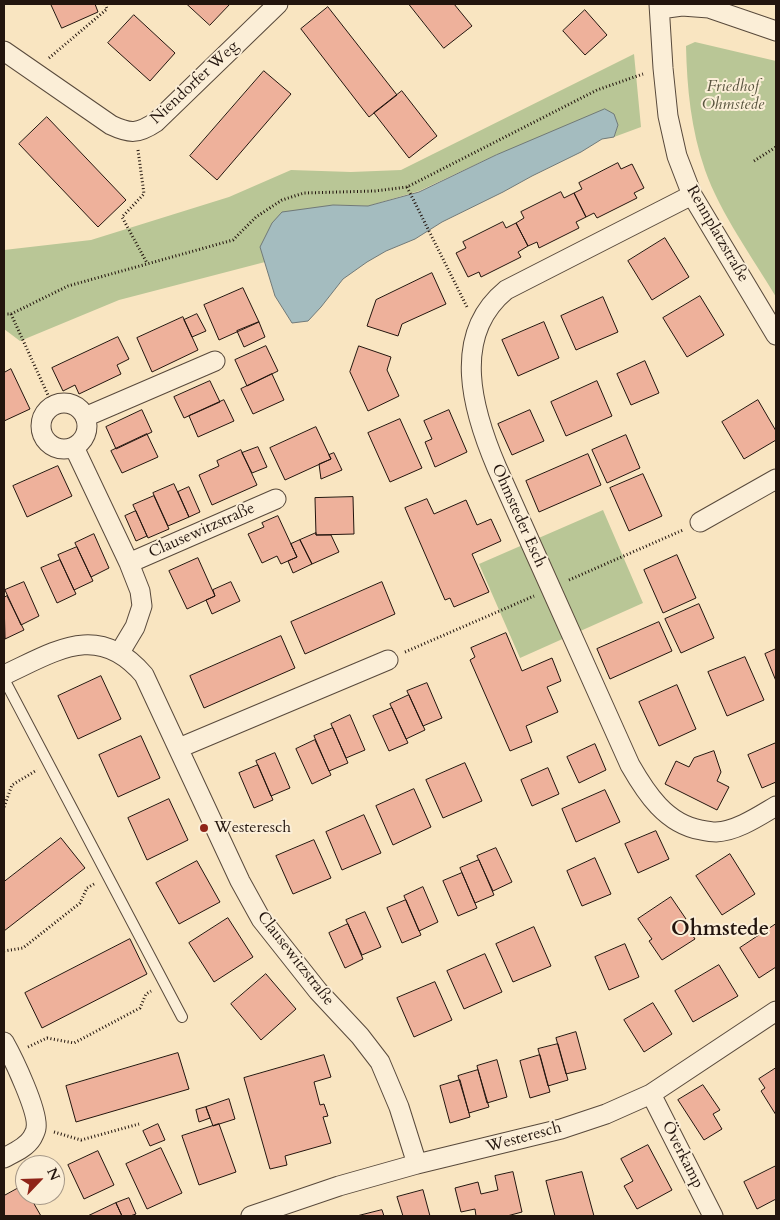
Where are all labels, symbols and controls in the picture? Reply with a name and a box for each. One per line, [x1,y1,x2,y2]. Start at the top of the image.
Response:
street label: Niendorfer Weg [147,37,243,129]
park label: Friedhof Ohmstede [702,77,764,115]
street label: Rennplatzstraße [682,182,752,286]
street label: Ohmsteder Esch [487,461,549,571]
street label: Clausewitzstraße [146,499,258,563]
place label: Westeresch [214,818,291,838]
marker: Westeresch [198,822,210,834]
street label: Clausewitzstraße [252,908,338,1010]
district label: Ohmstede [671,917,769,943]
street label: Överkamp [657,1118,707,1192]
street label: Westeresch [484,1119,564,1157]
north arrow [15,1155,65,1205]
text: N [42,1165,64,1184]

